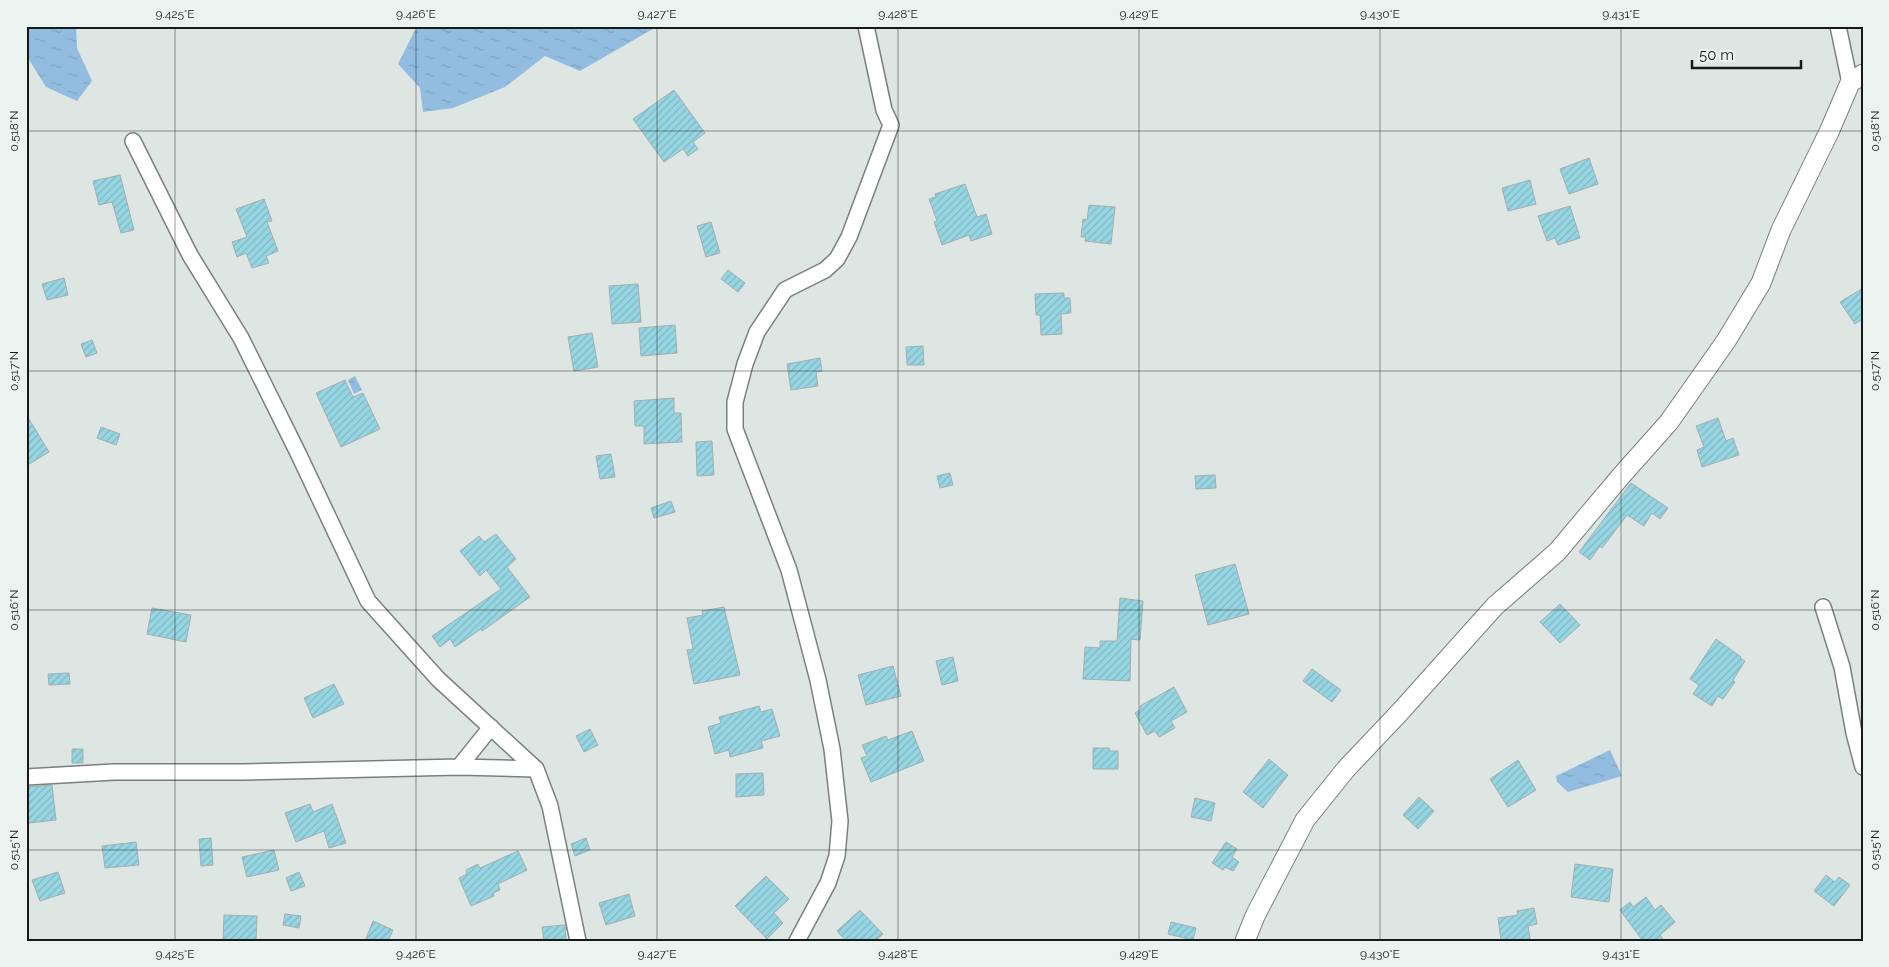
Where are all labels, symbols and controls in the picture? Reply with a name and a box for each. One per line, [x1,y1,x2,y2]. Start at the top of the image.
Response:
text: 9.425°E [155,7,195,21]
text: 9.426°E [396,7,436,21]
text: 9.427°E [637,7,677,21]
text: 9.428°E [878,7,918,21]
text: 9.429°E [1119,7,1159,21]
text: 9.430°E [1360,7,1400,21]
text: 9.431°E [1602,7,1640,21]
scale bar [1692,38,1800,70]
text: 50 m [1699,46,1734,64]
text: 0.518°N [7,111,21,151]
text: 0.518°N [1868,111,1882,151]
text: 0.517°N [7,351,21,391]
text: 0.517°N [1868,351,1882,391]
text: 0.516°N [7,590,21,630]
text: 0.516°N [1868,590,1882,630]
text: 0.515°N [7,830,21,870]
text: 0.515°N [1868,830,1882,870]
text: 9.425°E [155,947,195,961]
text: 9.426°E [396,947,436,961]
text: 9.427°E [637,947,677,961]
text: 9.428°E [878,947,918,961]
text: 9.429°E [1119,947,1159,961]
text: 9.430°E [1360,947,1400,961]
text: 9.431°E [1602,947,1640,961]

